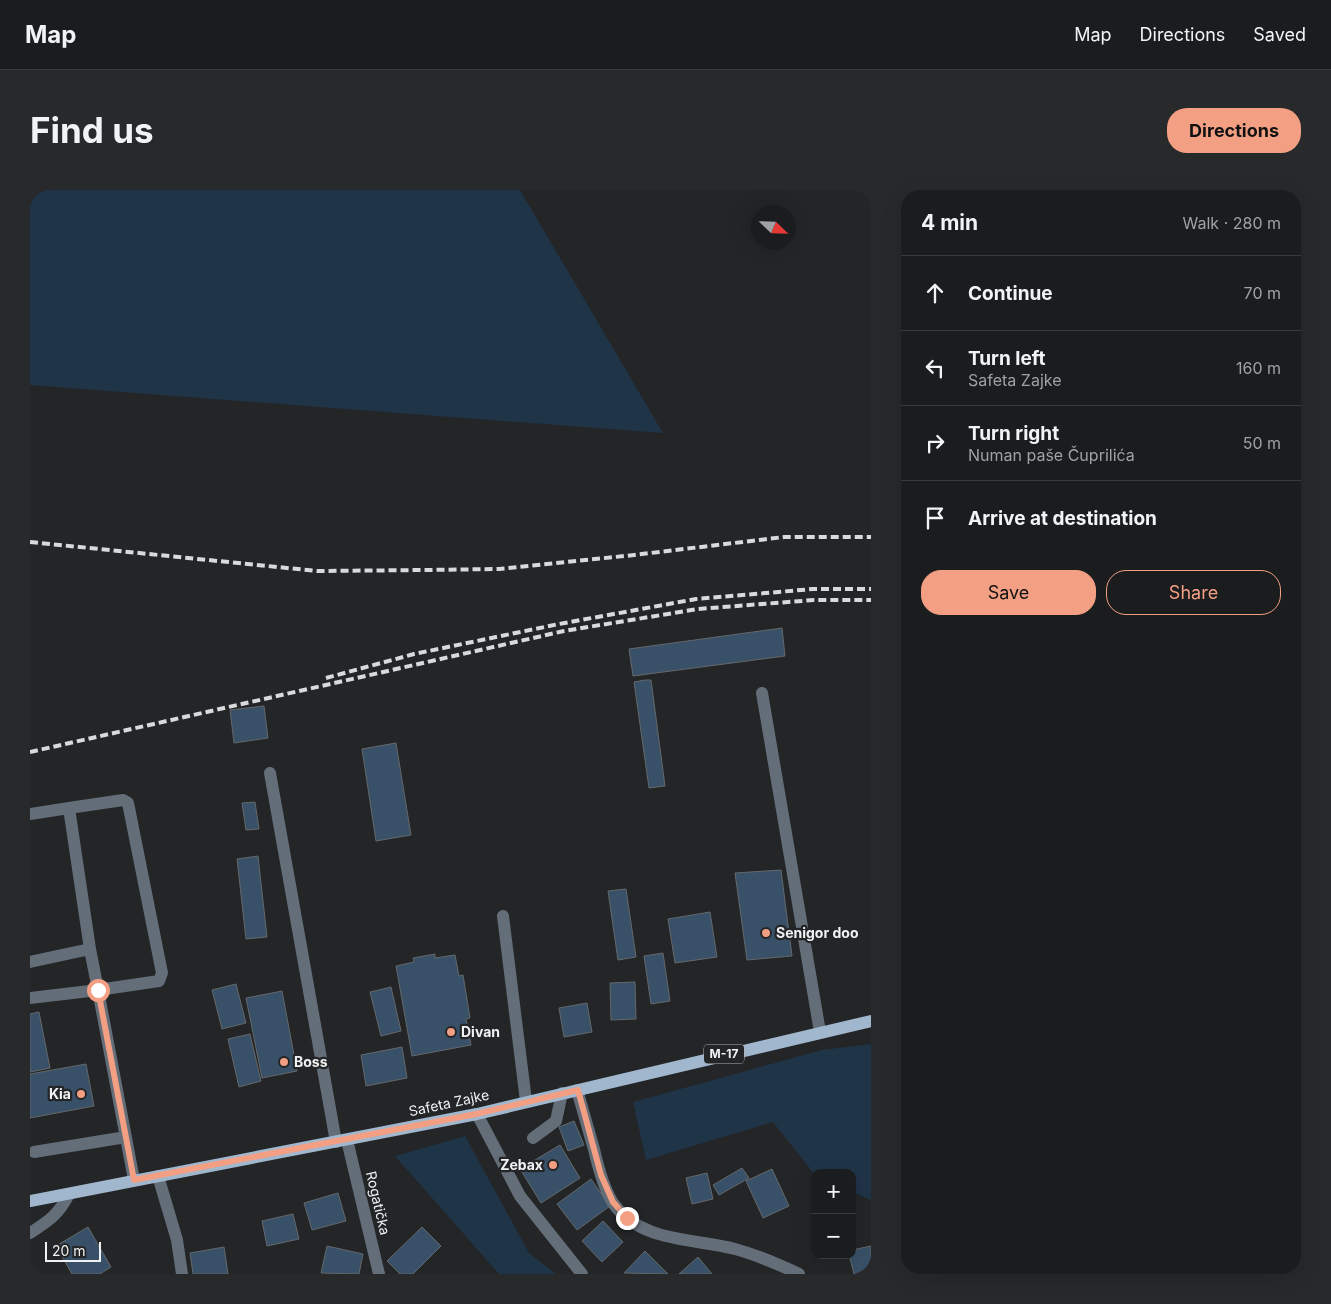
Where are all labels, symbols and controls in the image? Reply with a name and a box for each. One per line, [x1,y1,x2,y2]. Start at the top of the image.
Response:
text: Map [25,20,76,49]
text: Map [1074,24,1112,45]
text: Directions [1140,24,1225,45]
text: Saved [1253,24,1306,45]
button: Directions [1167,108,1301,153]
text: Find us [30,109,154,151]
north arrow [751,205,796,250]
text: 4 min [921,210,978,235]
text: Walk · 280 m [1183,213,1281,233]
icon: ahead [921,279,949,307]
text: Continue [968,282,1053,305]
text: 70 m [1244,283,1281,303]
text: Turn left [968,347,1046,370]
icon: left [921,354,949,382]
text: 160 m [1236,358,1281,378]
text: Safeta Zajke [968,370,1062,390]
text: Turn right [968,422,1059,445]
icon: right [921,429,949,457]
text: 50 m [1243,433,1281,453]
text: Numan paše Čuprilića [968,445,1135,465]
icon: arrive [921,504,949,532]
text: Arrive at destination [968,507,1157,530]
button: Save [921,570,1096,615]
button: Share [1106,570,1281,615]
place label: Senigor doo [776,924,859,941]
marker: Senigor doo [760,927,772,939]
route start [87,979,110,1002]
place label: Divan [461,1023,500,1040]
marker: Divan [445,1026,457,1038]
road number: M-17 [704,1044,744,1064]
place label: Boss [294,1053,328,1070]
marker: Boss [278,1056,290,1068]
place label: Kia [49,1085,71,1102]
street label: Safeta Zajke [407,1086,491,1119]
marker: Kia [75,1088,87,1100]
place label: Zebax [500,1156,543,1173]
marker: Zebax [547,1159,559,1171]
street label: Rogatička [363,1169,394,1237]
map controls [811,1169,856,1259]
button: + [811,1169,856,1214]
route end [616,1207,639,1230]
button: − [811,1214,856,1259]
scale bar [45,1239,101,1262]
text: 20 m [52,1242,86,1259]

